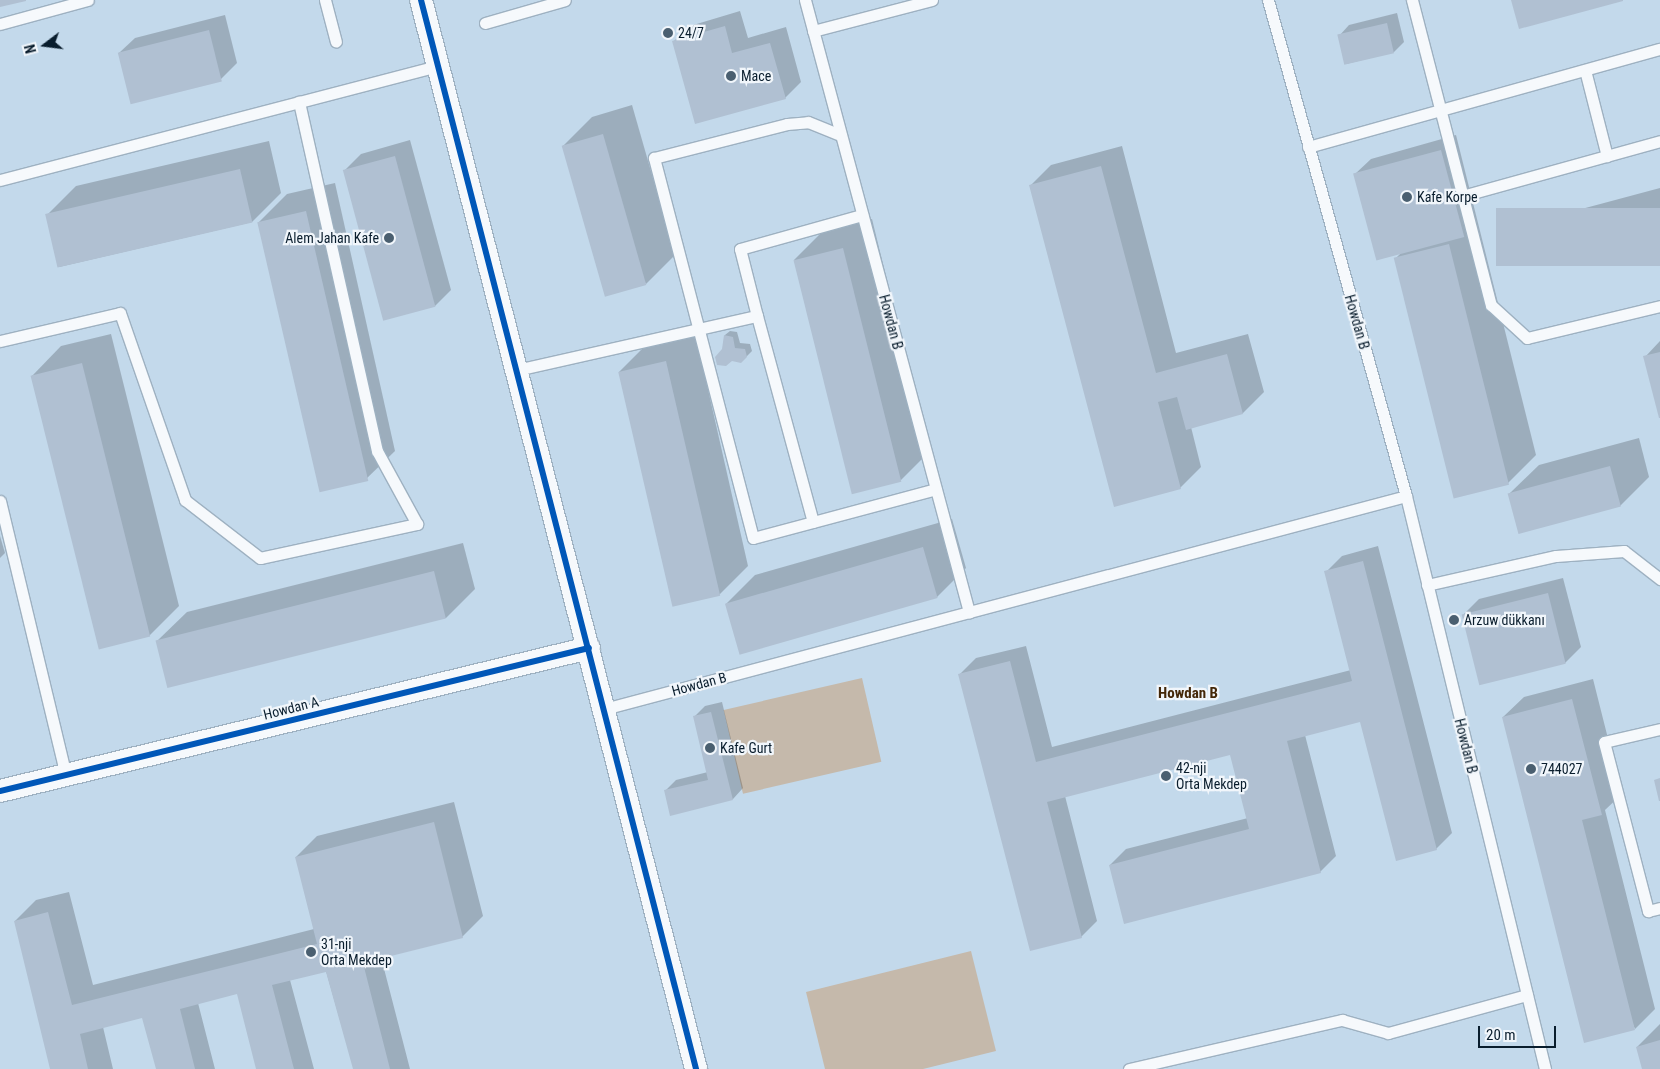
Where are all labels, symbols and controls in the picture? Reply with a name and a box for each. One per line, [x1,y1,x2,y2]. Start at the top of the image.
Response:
north arrow [20,20,70,70]
place label: 24/7 [678,25,704,41]
marker: 24/7 [662,27,674,39]
text: N [22,43,39,55]
place label: Mace [741,68,771,84]
marker: Mace [725,70,737,82]
place label: Kafe Korpe [1417,189,1478,205]
marker: Kafe Korpe [1401,191,1413,203]
place label: Alem Jahan Kafe [285,230,379,246]
marker: Alem Jahan Kafe [383,232,395,244]
street label: Howdan B [876,293,906,351]
street label: Howdan B [1341,293,1373,351]
place label: Arzuw dükkanı [1464,612,1545,628]
marker: Arzuw dükkanı [1448,614,1460,626]
street label: Howdan B [670,669,728,699]
district label: Howdan B [1158,685,1218,703]
street label: Howdan A [262,693,320,723]
street label: Howdan B [1451,717,1481,775]
place label: Kafe Gurt [720,740,772,756]
marker: Kafe Gurt [704,742,716,754]
place label: 42-nji Orta Mekdep [1176,760,1247,792]
place label: 744027 [1541,761,1582,777]
marker: 744027 [1525,763,1537,775]
marker: 42-nji Orta Mekdep [1160,770,1172,782]
place label: 31-nji Orta Mekdep [321,936,392,969]
marker: 31-nji Orta Mekdep [305,946,317,958]
scale bar [1480,1016,1558,1048]
text: 20 m [1486,1026,1516,1044]

